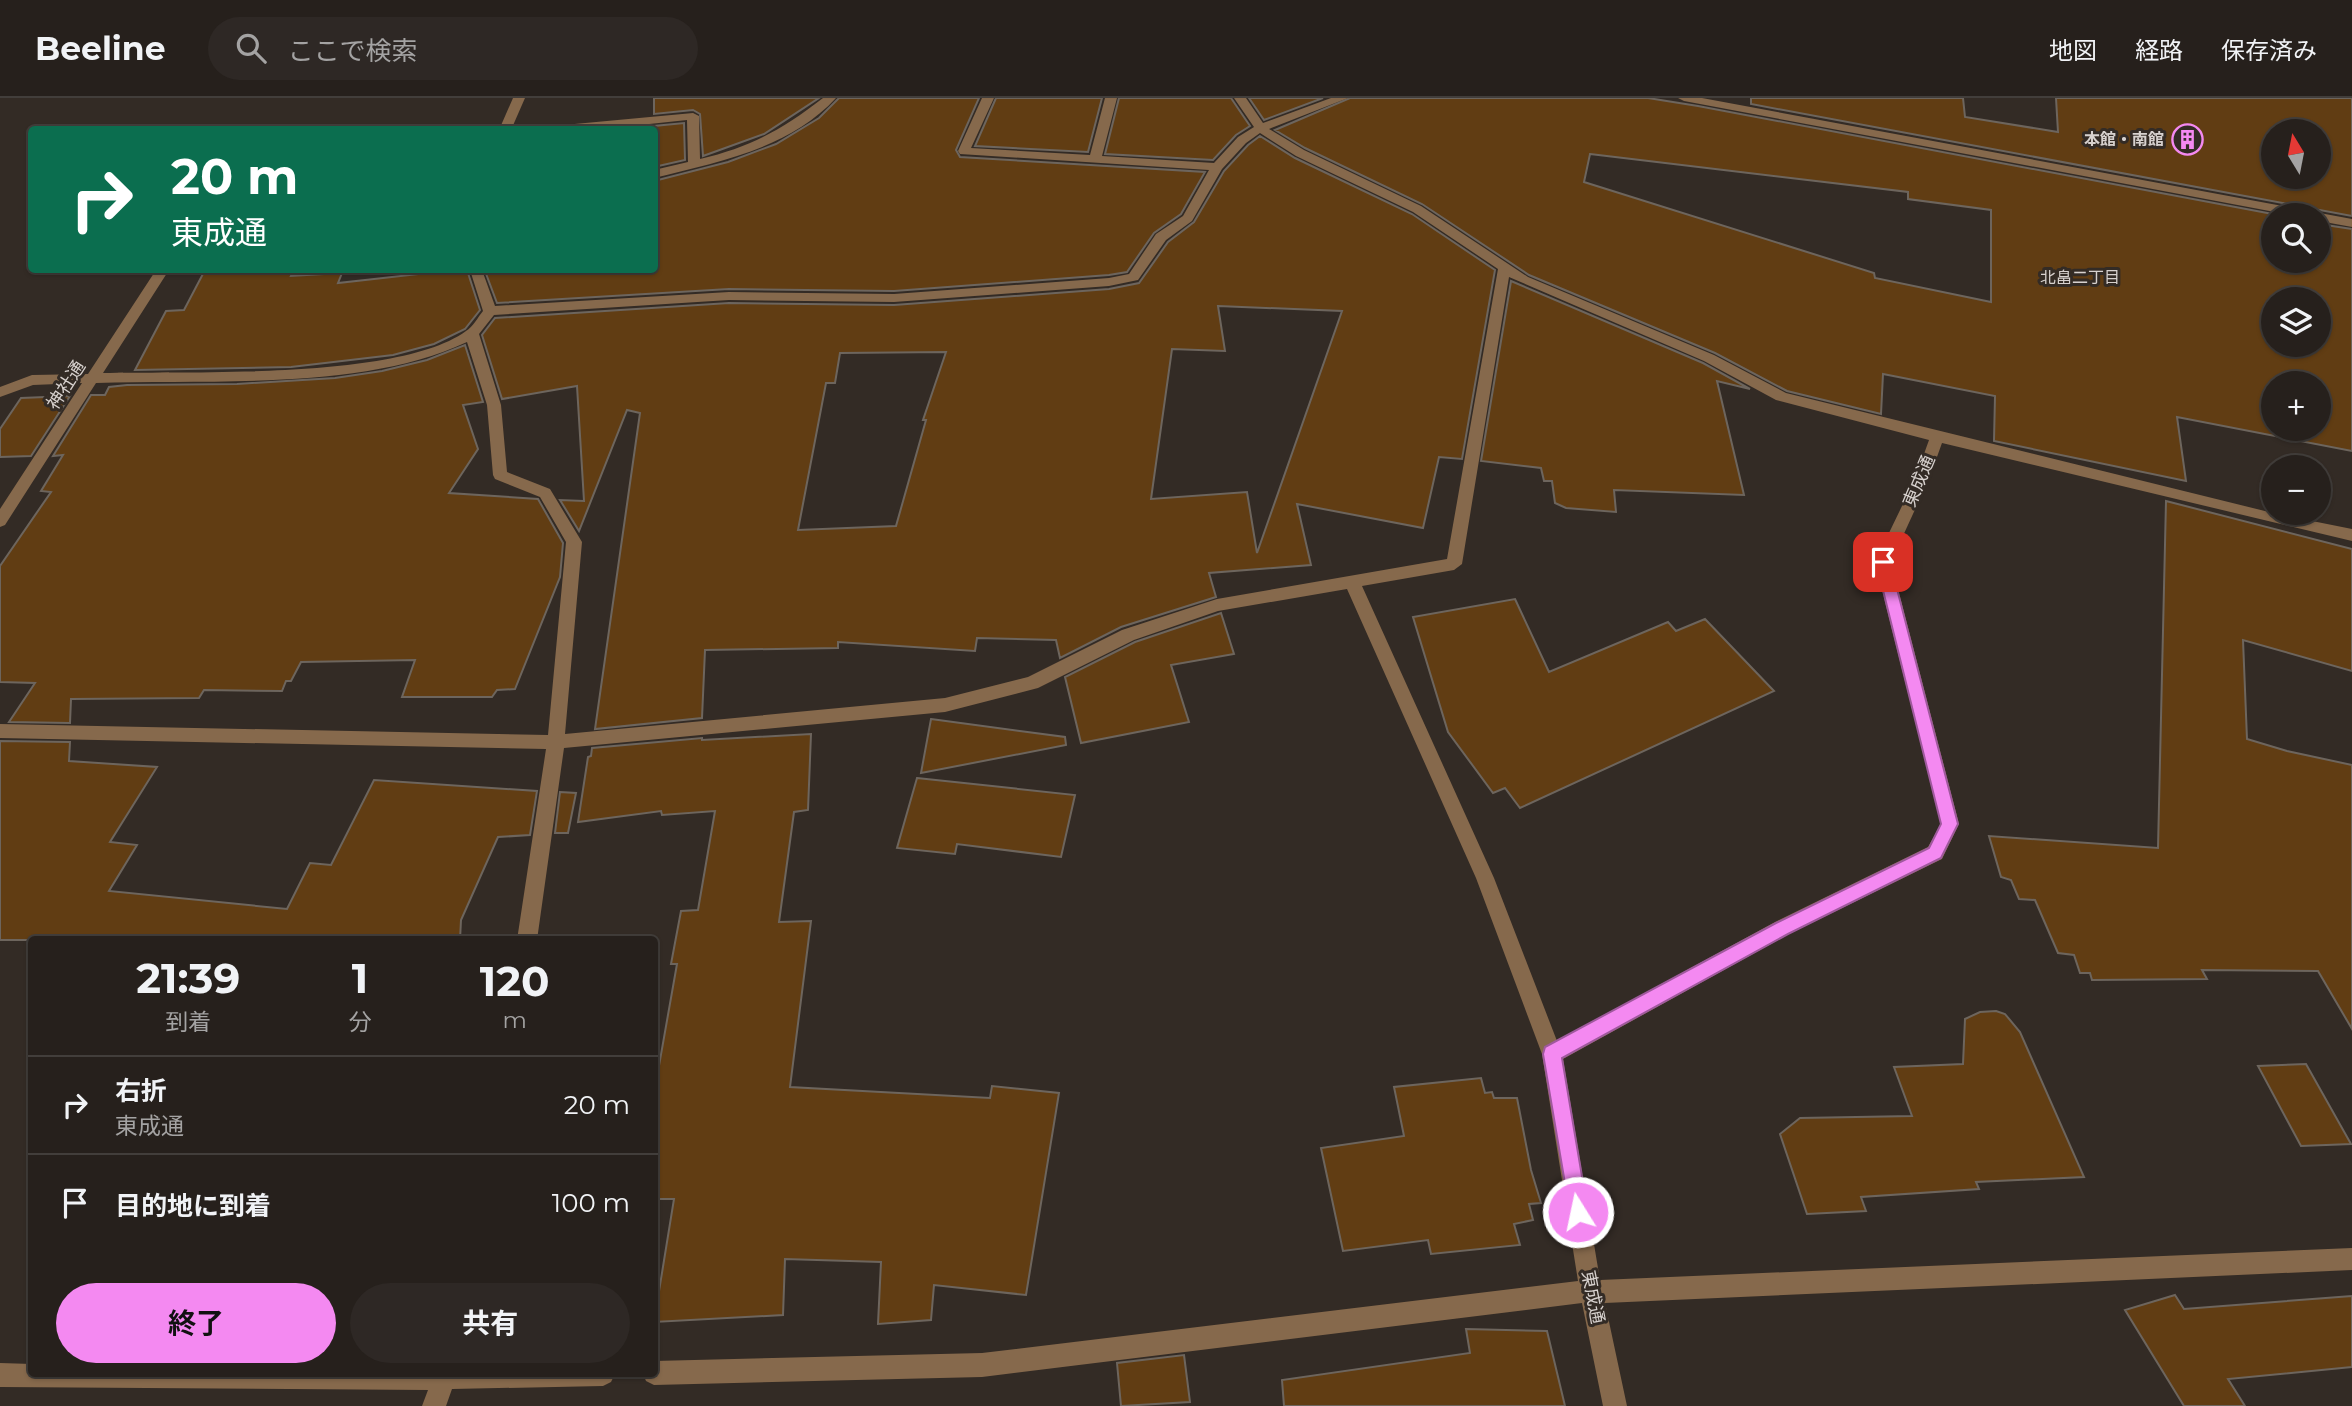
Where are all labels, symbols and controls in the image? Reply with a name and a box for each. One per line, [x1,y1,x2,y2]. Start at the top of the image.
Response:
search box [208,17,698,80]
text: Beeline [35,28,166,68]
icon: search [232,29,270,67]
text: ここで検索 [288,35,418,67]
text: 地図 [2049,36,2097,65]
text: 経路 [2135,36,2183,65]
text: 保存済み [2221,36,2317,65]
north arrow [2261,119,2331,189]
map controls [2261,119,2331,525]
building icon: 本館・南館 [2170,122,2204,156]
place label: 本館・南館 [2084,130,2164,149]
text: 20 m [171,147,298,206]
icon: right [56,154,147,245]
button: search [2261,203,2331,273]
text: 東成通 [171,213,267,252]
district label: 北畠二丁目 [2040,268,2120,287]
button: layers [2261,287,2331,357]
street label: 神社通 [42,356,90,414]
button: + [2261,371,2331,441]
street label: 東成通 [1898,452,1940,510]
button: − [2261,455,2331,525]
pin [1853,532,1913,592]
icon: arrive [1864,543,1902,581]
text: 21:39 [136,952,240,1004]
text: 1 [352,952,368,1004]
text: 120 [480,955,550,1007]
text: m [503,1006,527,1034]
text: 到着 [165,1008,211,1036]
text: 分 [349,1008,372,1036]
text: 右折 [115,1075,167,1107]
icon: right [56,1086,94,1124]
text: 20 m [564,1089,630,1121]
text: 東成通 [115,1112,184,1140]
position arrow [1541,1175,1615,1249]
icon: arrive [56,1184,94,1222]
text: 100 m [552,1187,630,1219]
text: 目的地に到着 [115,1190,271,1222]
street label: 東成通 [1577,1268,1609,1326]
button: 終了 [56,1283,336,1363]
button: 共有 [350,1283,630,1363]

